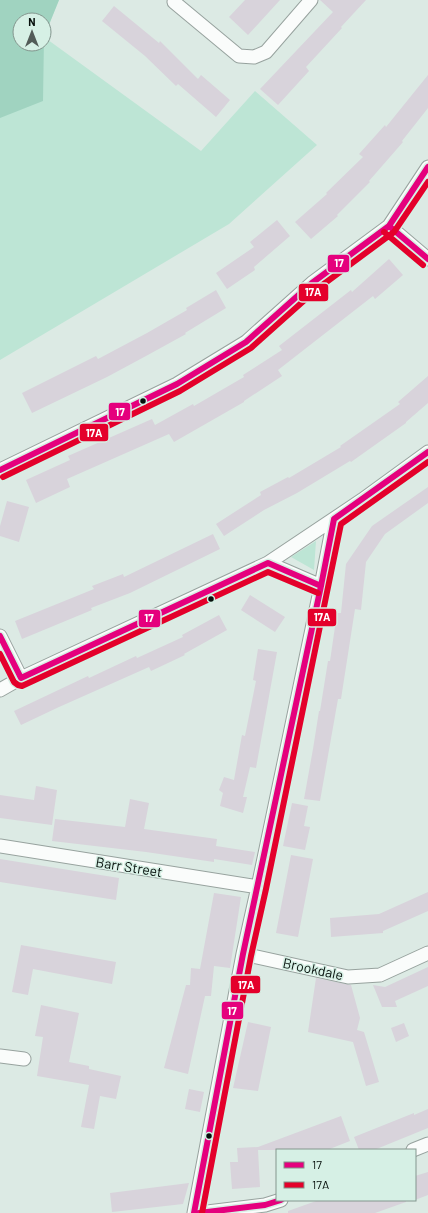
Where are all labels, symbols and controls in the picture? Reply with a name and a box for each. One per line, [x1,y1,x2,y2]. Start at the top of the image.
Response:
north arrow [12,12,52,52]
text: N [28,15,36,28]
line badge: 17 [327,254,350,273]
text: 17 [334,256,344,269]
line badge: 17A [298,283,329,302]
text: 17A [305,285,322,298]
unlabelled marker [138,396,148,406]
line badge: 17 [108,402,131,421]
text: 17 [115,405,125,418]
line badge: 17A [79,423,109,442]
text: 17A [86,426,103,439]
unlabelled marker [206,594,216,604]
line badge: 17A [307,608,337,627]
line badge: 17 [138,609,161,628]
text: 17A [314,610,331,623]
text: 17 [144,611,154,624]
street label: Barr Street [95,853,164,880]
street label: Brookdale [281,954,345,983]
line badge: 17A [230,975,261,994]
text: 17A [238,978,255,991]
line badge: 17 [221,1001,244,1020]
text: 17 [227,1004,237,1017]
unlabelled marker [204,1131,214,1141]
legend [276,1149,416,1201]
text: 17 [312,1157,322,1171]
text: 17A [312,1177,329,1191]

